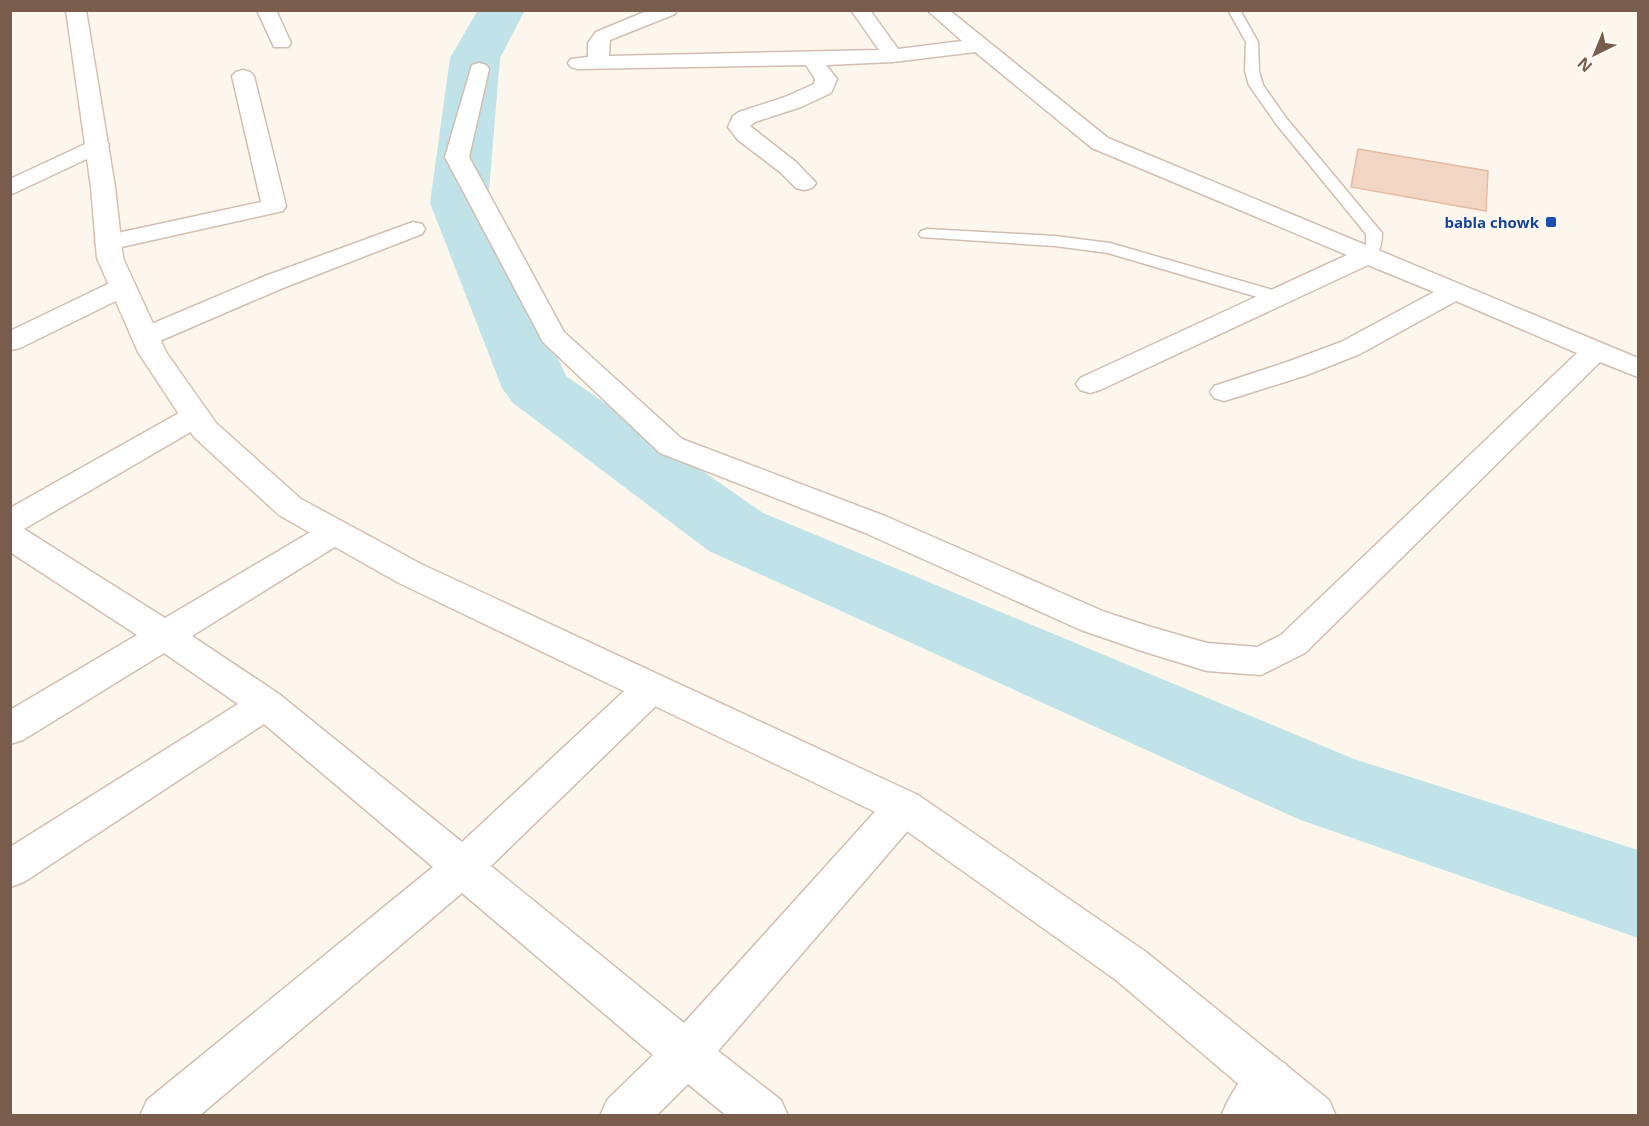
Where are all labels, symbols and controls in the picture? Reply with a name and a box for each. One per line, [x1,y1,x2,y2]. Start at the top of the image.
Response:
north arrow [1565,24,1625,84]
text: N [1573,52,1597,77]
place label: babla chowk [1444,212,1540,232]
marker: babla chowk [1544,215,1558,229]

